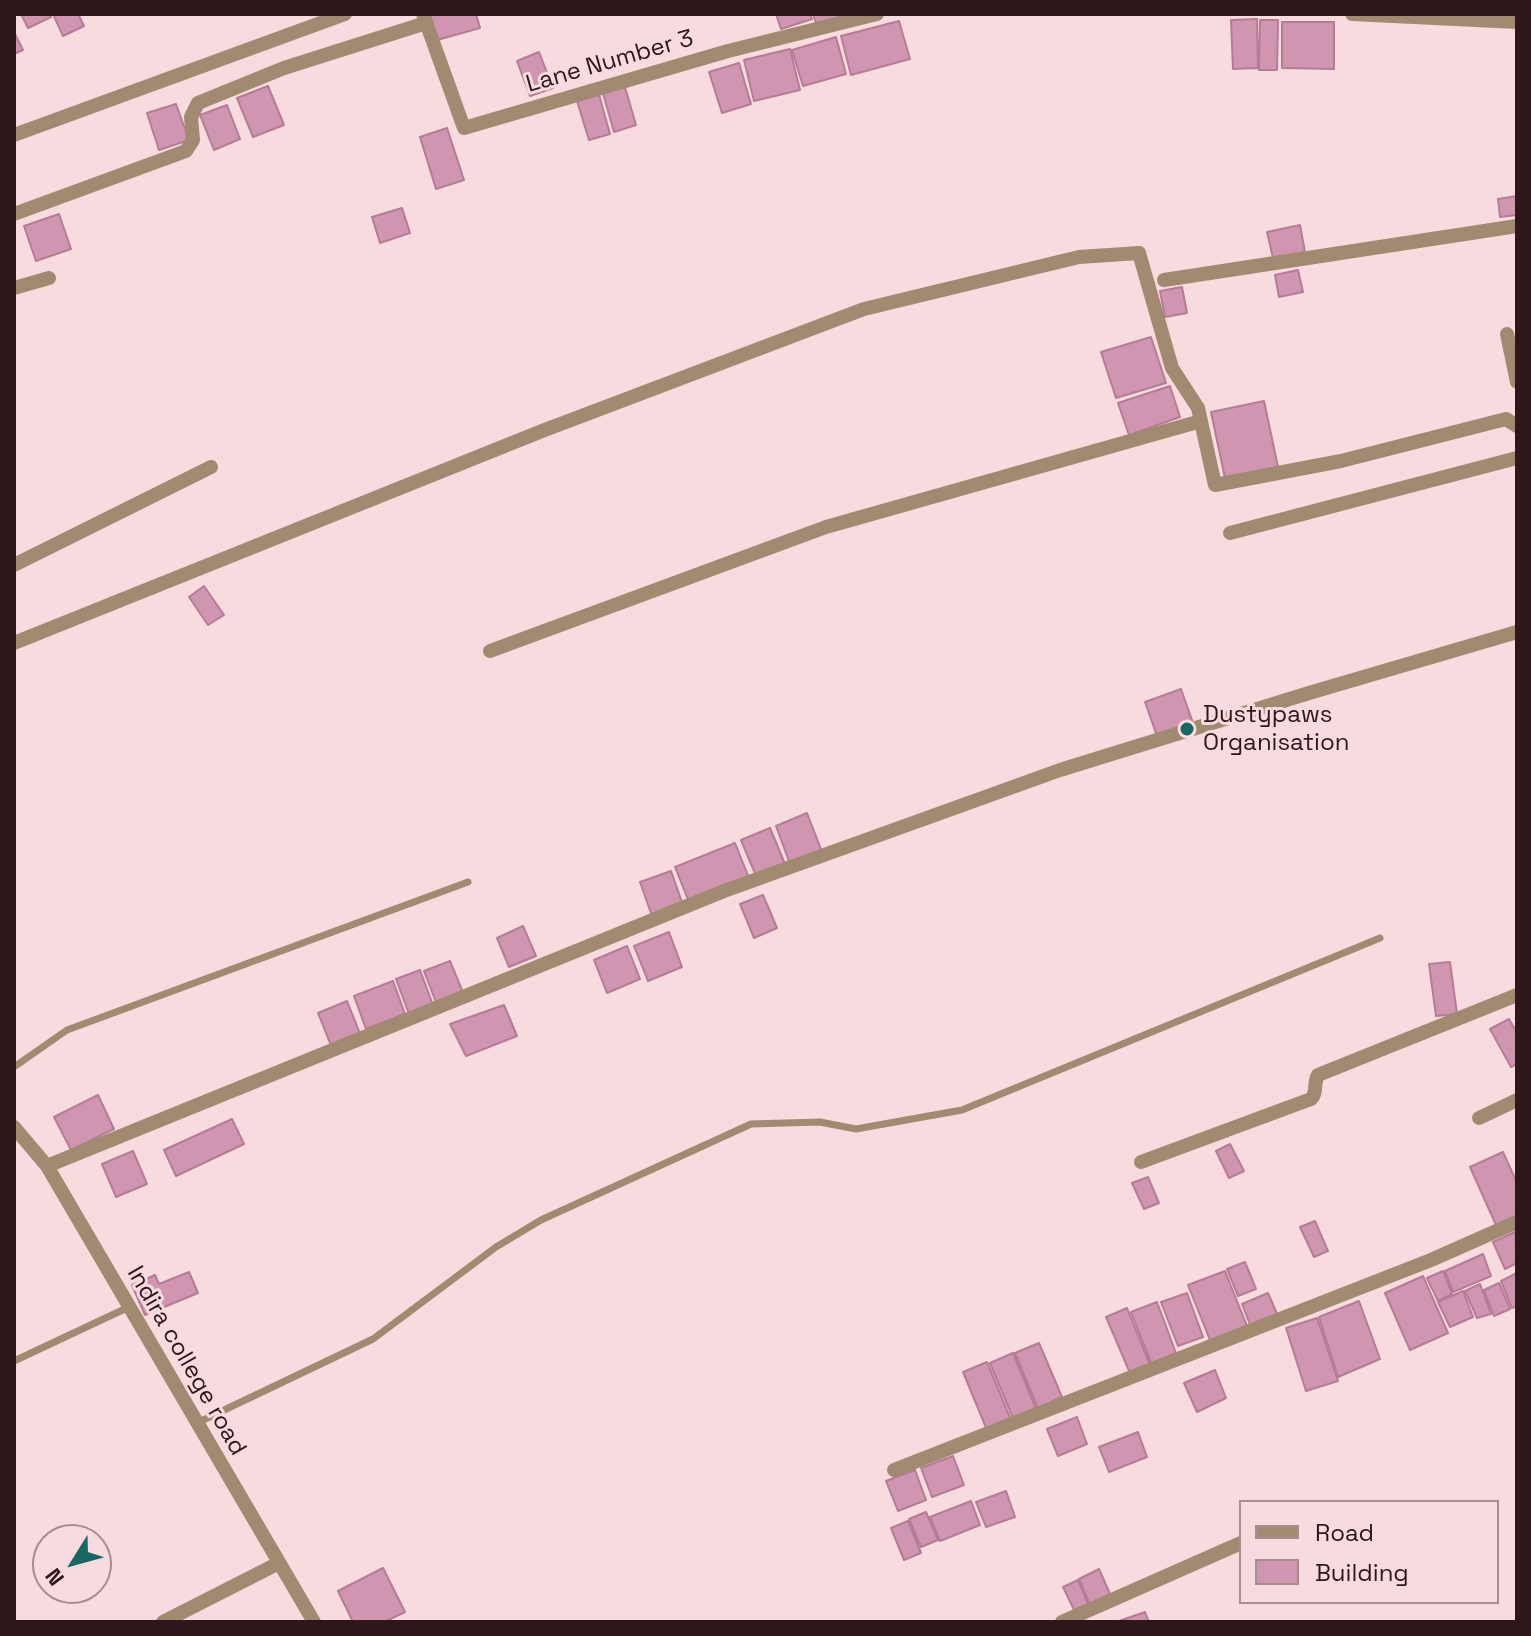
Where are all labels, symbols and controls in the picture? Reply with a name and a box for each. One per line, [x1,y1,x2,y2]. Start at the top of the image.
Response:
street label: Lane Number 3 [523,24,697,100]
place label: Dustypaws Organisation [1203,701,1350,757]
marker: Dustypaws Organisation [1178,720,1196,738]
street label: Indira college road [120,1261,252,1461]
legend [1239,1500,1499,1604]
text: Road [1315,1517,1374,1548]
north arrow [32,1524,112,1604]
text: Building [1315,1557,1409,1588]
text: N [39,1563,70,1592]

